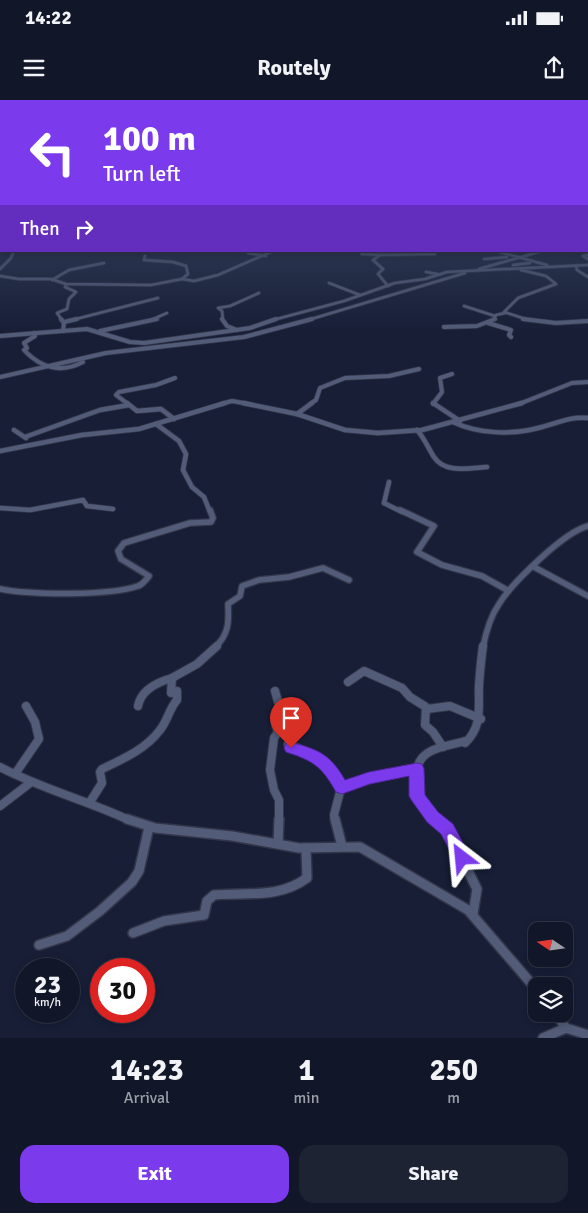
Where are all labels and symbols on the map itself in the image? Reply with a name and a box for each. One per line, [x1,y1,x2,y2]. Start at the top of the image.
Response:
pin [270,697,312,748]
position arrow [435,831,487,883]
north arrow [528,922,572,968]
speed limit sign: 30 [90,958,155,1023]

